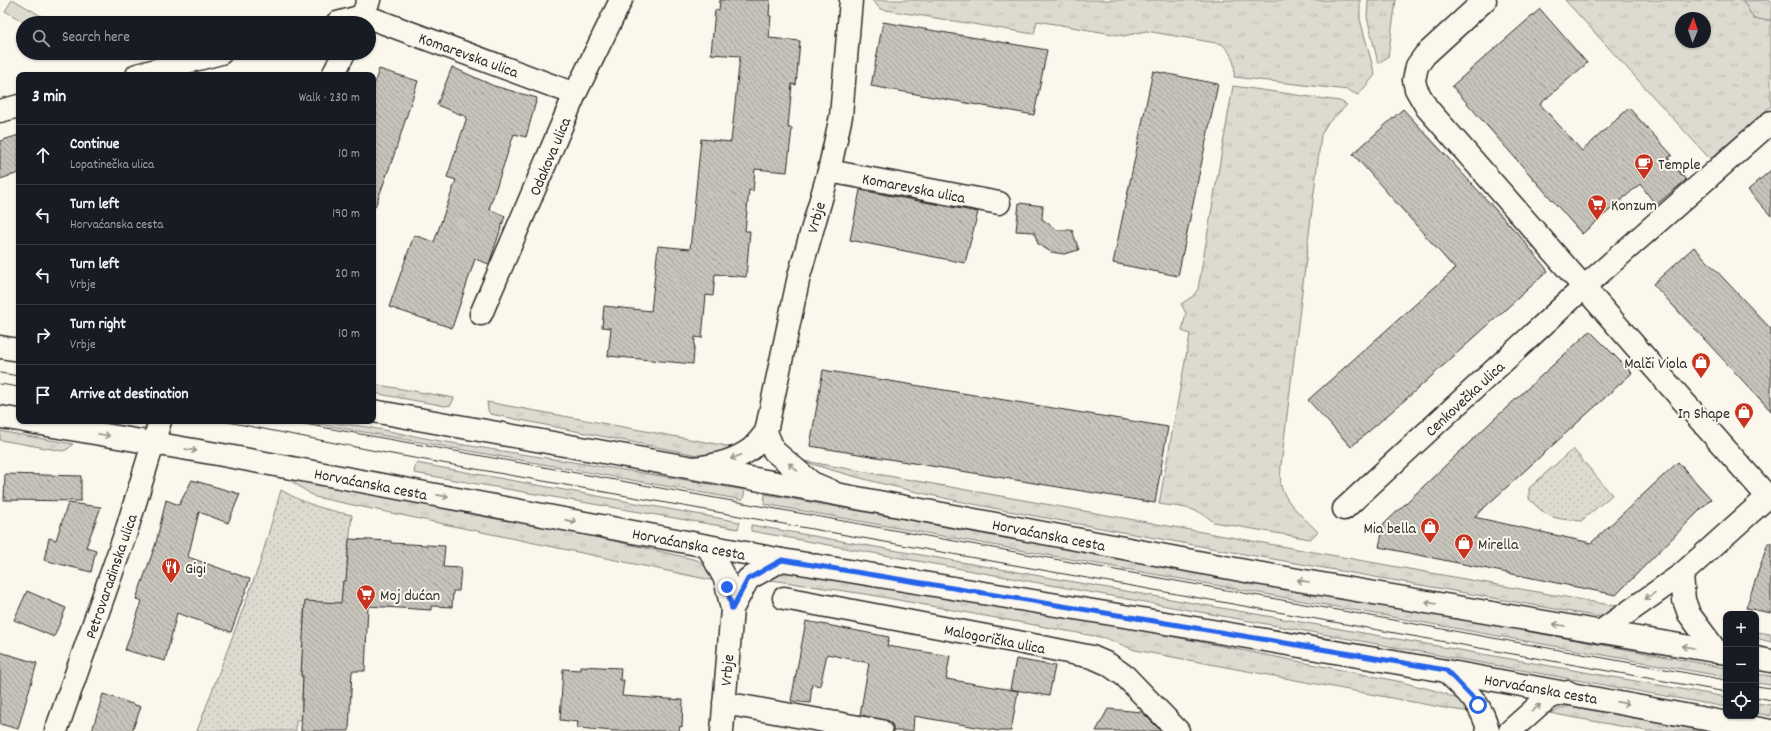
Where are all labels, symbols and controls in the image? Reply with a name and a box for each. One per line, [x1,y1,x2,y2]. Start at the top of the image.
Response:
north arrow [1675,12,1711,48]
search box [16,16,376,60]
icon: search [30,27,52,49]
text: Search here [62,27,130,49]
street label: Komarevska ulica [415,28,522,85]
text: 3 min [32,86,66,110]
text: Walk · 230 m [299,89,360,108]
street label: Odakova ulica [524,114,578,200]
text: Continue [70,134,119,156]
icon: ahead [32,144,54,166]
text: 10 m [338,145,360,164]
cafe icon: Temple [1633,152,1655,180]
place label: Temple [1658,154,1701,177]
text: Lopatinečka ulica [70,156,154,175]
street label: Komarevska ulica [860,168,968,211]
supermarket icon: Konzum [1586,193,1608,221]
text: Turn left [70,194,119,216]
place label: Konzum [1611,195,1657,218]
street label: Vrbje [802,199,833,236]
icon: left [32,204,54,226]
text: 190 m [332,205,360,224]
text: Horvaćanska cesta [70,216,163,235]
text: Turn left [70,254,119,276]
icon: left [32,264,54,286]
text: 20 m [335,265,360,284]
text: Vrbje [70,276,96,295]
text: Turn right [70,314,126,336]
icon: right [32,324,54,346]
text: 10 m [338,325,360,344]
text: Vrbje [70,336,96,355]
shop icon: Malči Viola [1690,351,1712,379]
place label: Malči Viola [1624,353,1687,376]
street label: Cenkovečka ulica [1421,356,1511,443]
icon: arrive [32,384,54,406]
text: Arrive at destination [70,384,188,406]
shop icon: In Shape [1733,401,1755,429]
place label: In Shape [1678,403,1730,426]
one-way arrow [97,431,110,439]
one-way arrow [184,446,197,454]
one-way arrow [731,453,743,461]
street label: Horvaćanska cesta [312,463,430,508]
one-way arrow [787,463,798,472]
one-way arrow [436,493,449,501]
street label: Petrovaradinska ulica [80,511,145,642]
street label: Horvaćanska cesta [990,514,1108,559]
shop icon: Mia bella [1419,516,1441,544]
one-way arrow [564,517,577,525]
place label: Mia bella [1363,518,1416,541]
street label: Horvaćanska cesta [630,523,748,568]
shop icon: Mirella [1453,532,1475,560]
place label: Mirella [1478,534,1519,557]
restaurant icon: Gigi [160,556,182,584]
place label: Gigi [185,558,206,581]
one-way arrow [1297,577,1310,585]
route end [718,578,736,596]
supermarket icon: Moj dućan [355,583,377,611]
place label: Moj dućan [380,585,440,608]
one-way arrow [1645,592,1656,600]
one-way arrow [1425,599,1438,607]
map controls [1723,611,1759,719]
button: + [1723,611,1759,647]
street label: Malogorička ulica [942,619,1048,662]
one-way arrow [1553,621,1566,629]
one-way arrow [1681,642,1694,650]
button: − [1723,647,1759,683]
street label: Vrbje [716,653,741,687]
street label: Horvaćanska cesta [1482,669,1600,712]
button: locate [1723,683,1759,719]
route start [1469,696,1487,714]
one-way arrow [1616,699,1629,707]
one-way arrow [1531,703,1542,712]

